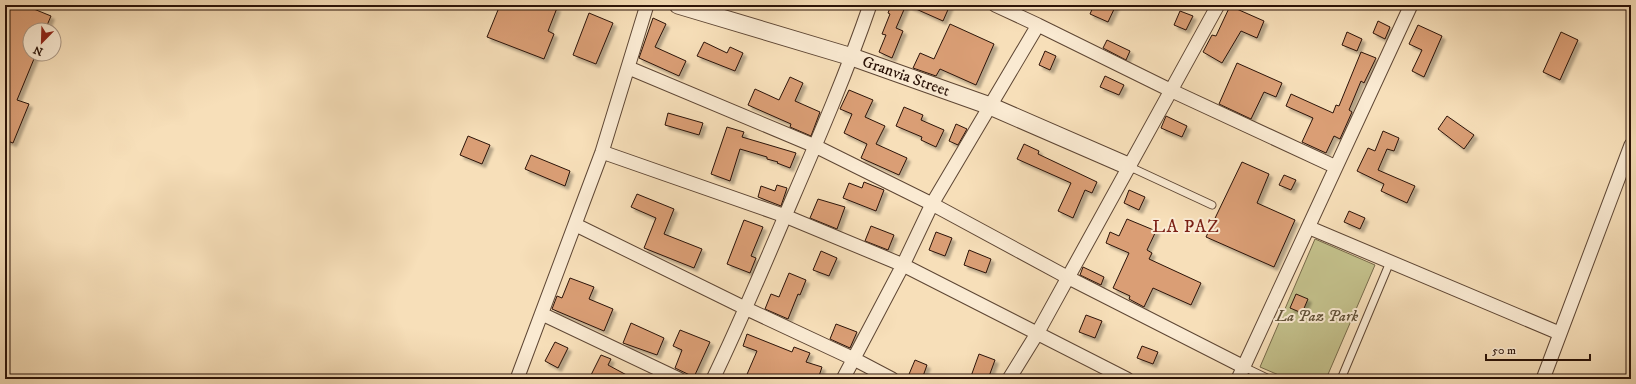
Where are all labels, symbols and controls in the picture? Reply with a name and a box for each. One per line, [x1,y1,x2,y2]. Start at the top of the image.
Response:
north arrow [22,22,62,62]
text: N [32,42,45,58]
street label: Granvia Street [860,51,953,101]
district label: LA PAZ [1152,216,1220,238]
park label: La Paz Park [1275,306,1359,326]
scale bar [1486,336,1590,362]
text: 50 m [1492,343,1516,358]

